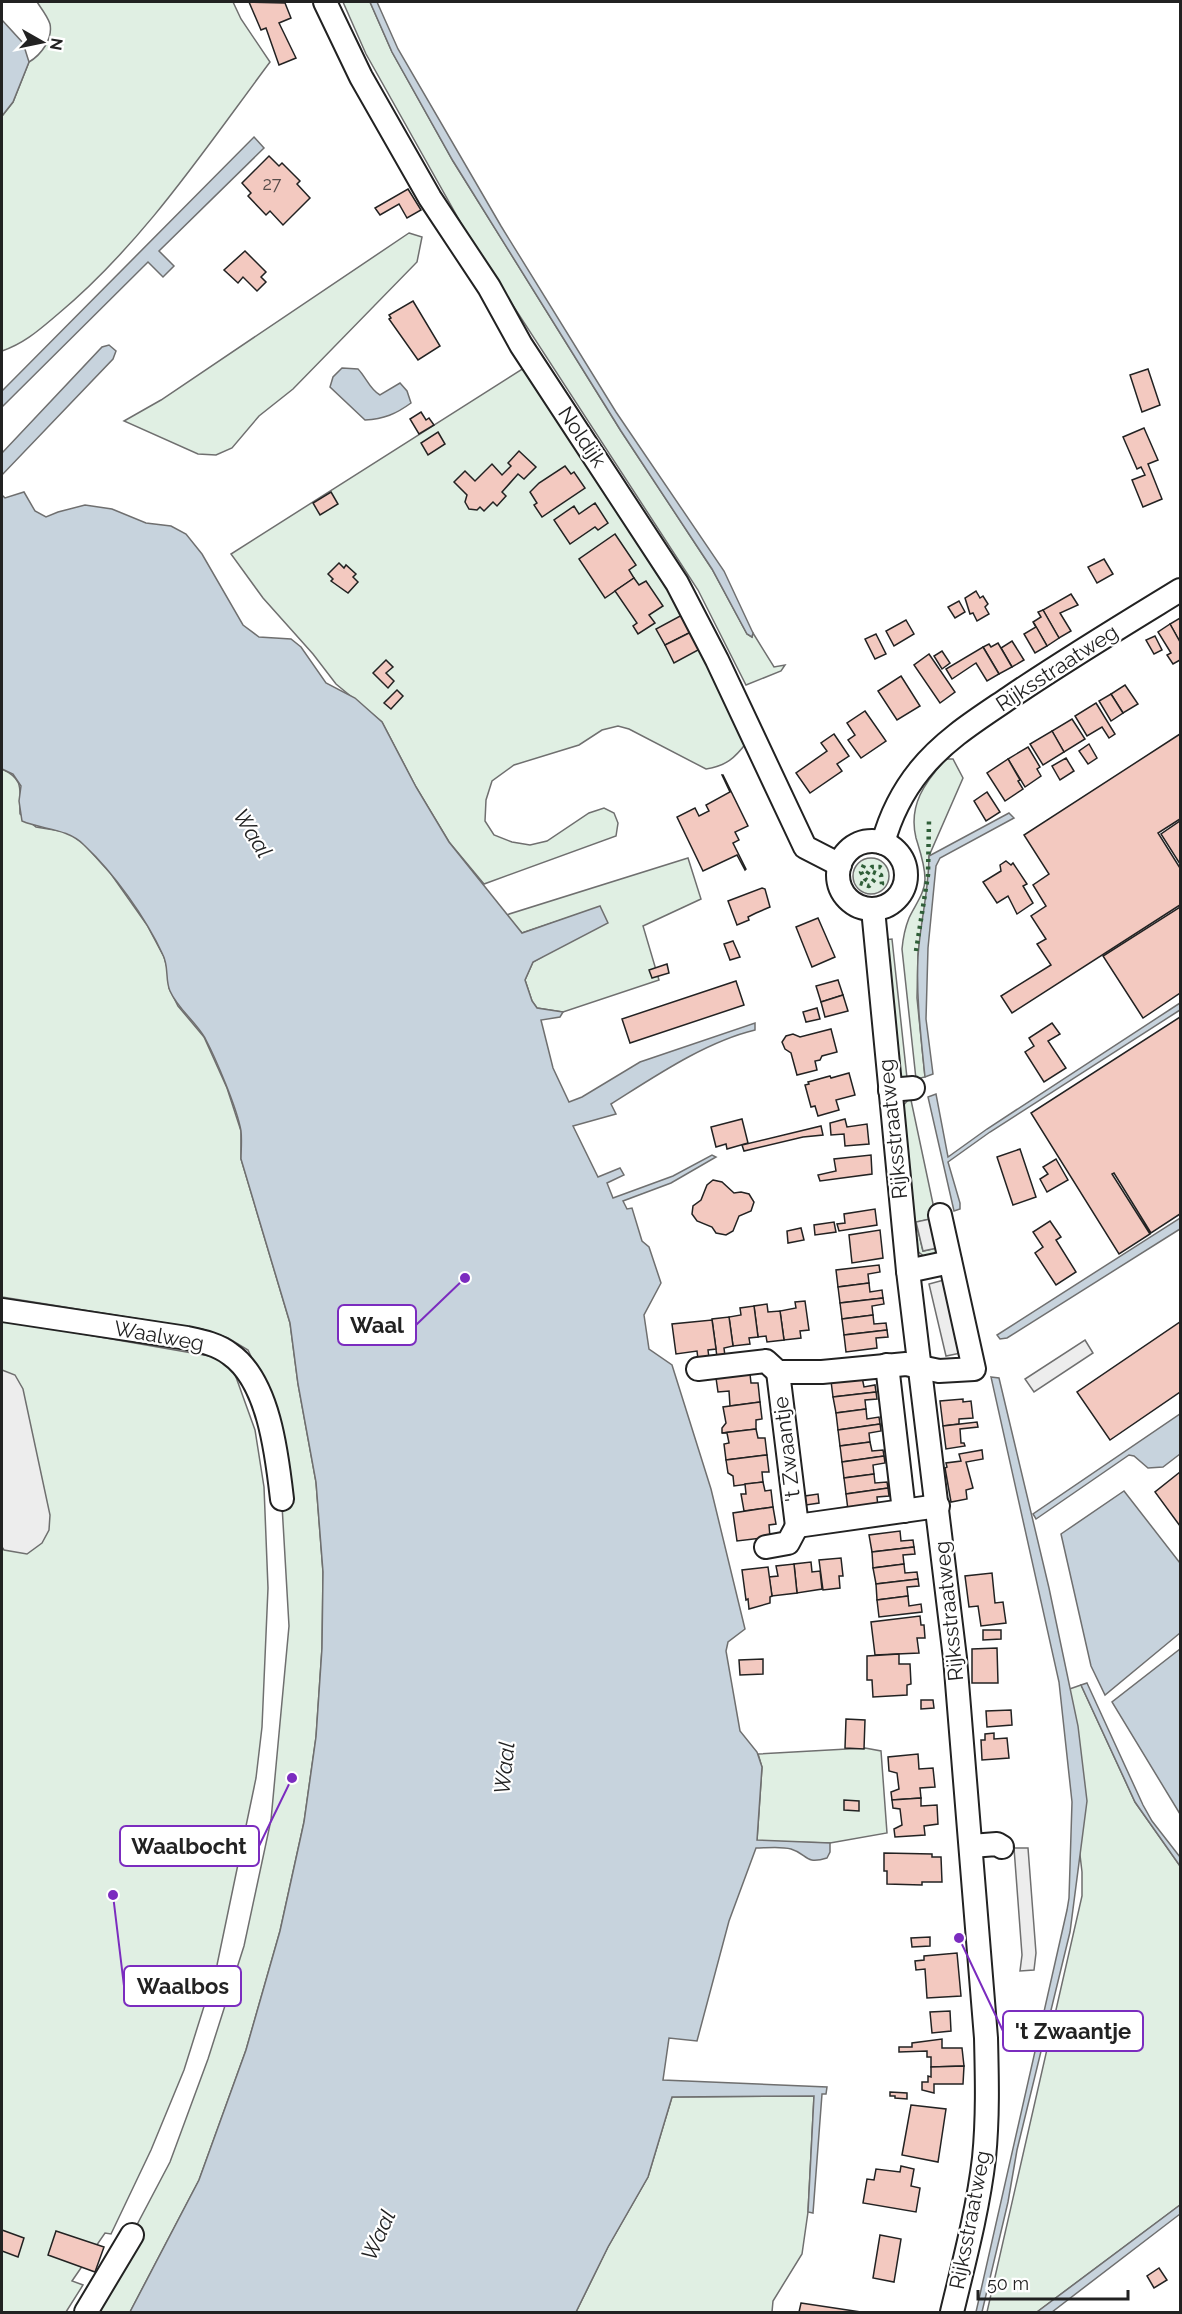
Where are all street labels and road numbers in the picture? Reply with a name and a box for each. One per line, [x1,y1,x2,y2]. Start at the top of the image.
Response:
street label: Noldijk [553,402,612,472]
street label: Rijksstraatweg [991,619,1122,716]
street label: Rijksstraatweg [873,1058,912,1200]
street label: Waalweg [112,1315,206,1356]
street label: 't Zwaantje [768,1395,805,1503]
street label: Rijksstraatweg [929,1540,968,1682]
street label: Rijksstraatweg [944,2149,995,2291]

